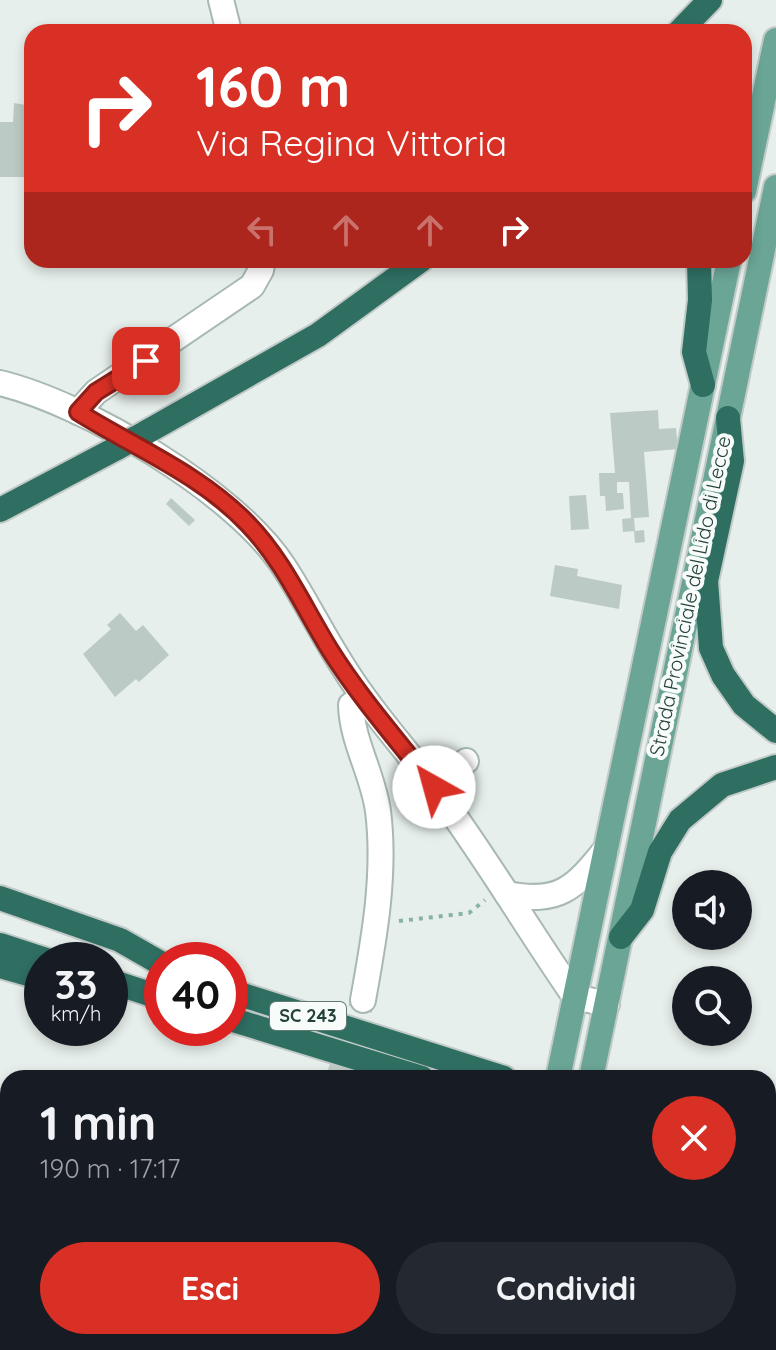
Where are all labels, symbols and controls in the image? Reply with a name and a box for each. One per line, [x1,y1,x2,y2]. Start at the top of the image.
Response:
text: 160 m [196,51,350,121]
icon: right [64,56,168,160]
text: Via Regina Vittoria [196,120,507,165]
icon: left [240,208,284,252]
icon: ahead [324,208,368,252]
icon: ahead [408,208,452,252]
icon: right [492,208,536,252]
pin [112,327,180,395]
icon: arrive [124,339,168,383]
street label: Strada Provinciale del Lido di Lecce [643,434,736,758]
position arrow [392,745,476,829]
map controls [672,870,752,1046]
button: sound [672,870,752,950]
speed limit sign: 40 [144,942,248,1046]
text: 33 [55,959,97,1009]
button: search [672,966,752,1046]
text: km/h [51,1001,101,1026]
road number: SC 243 [270,1002,346,1030]
text: 1 min [40,1092,156,1152]
button: close [652,1096,736,1180]
text: 190 m · 17:17 [40,1152,180,1185]
button: Esci [40,1242,380,1334]
button: Condividi [396,1242,736,1334]

